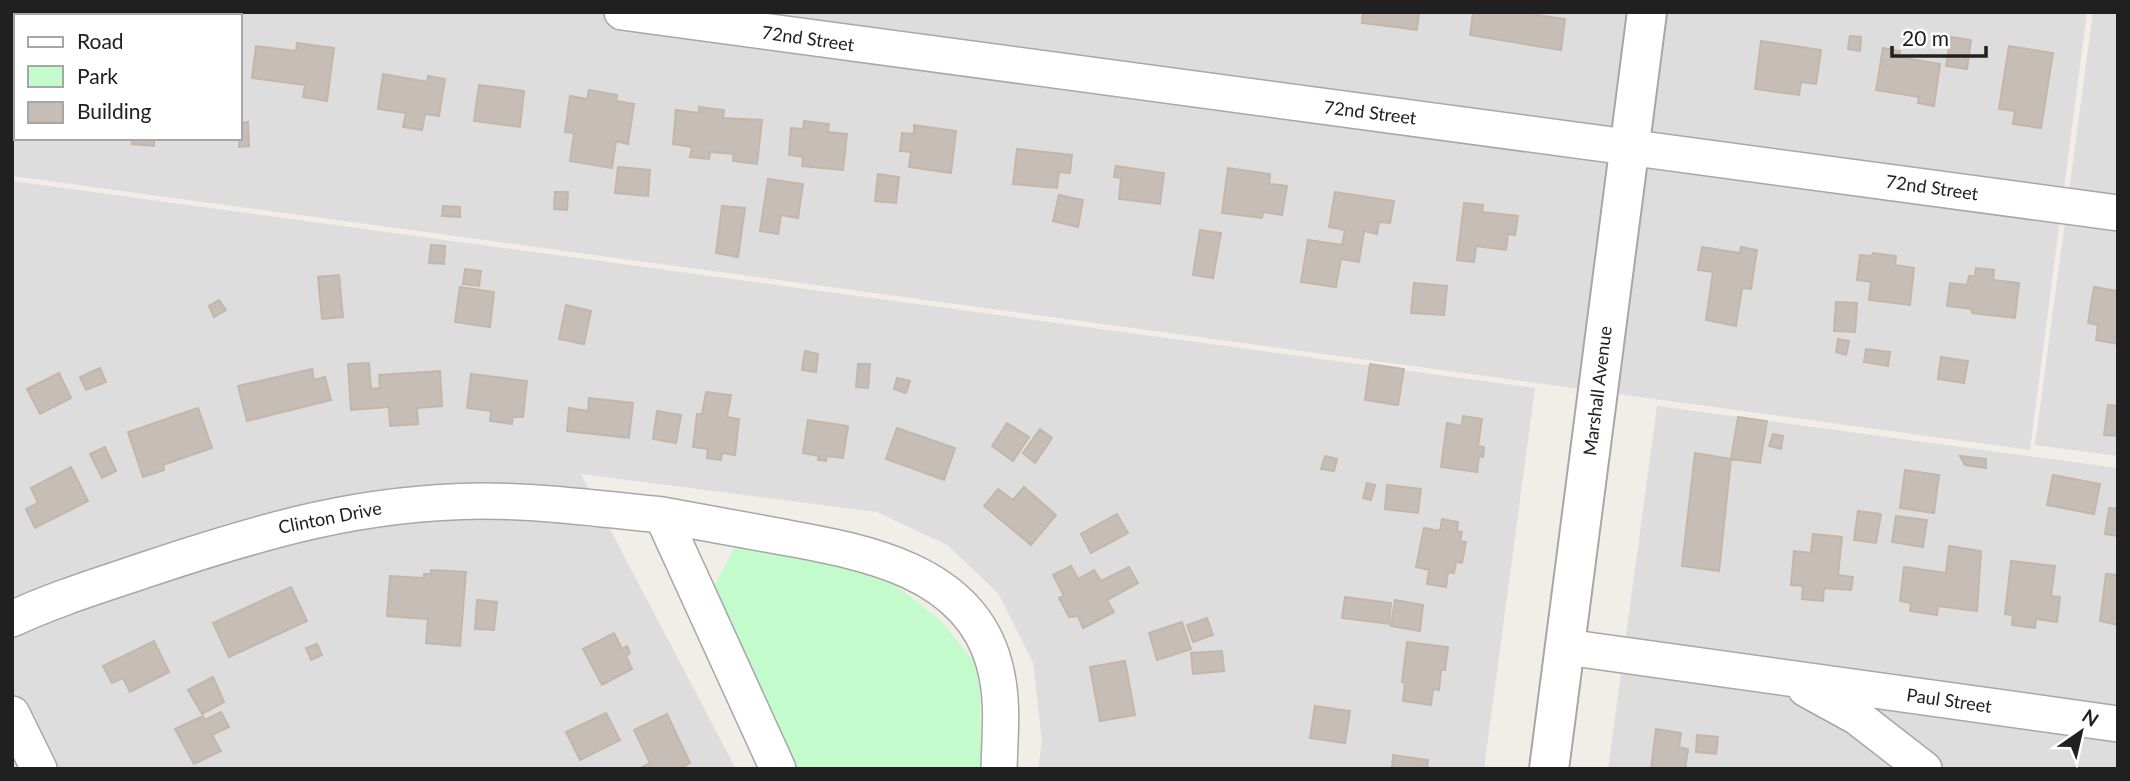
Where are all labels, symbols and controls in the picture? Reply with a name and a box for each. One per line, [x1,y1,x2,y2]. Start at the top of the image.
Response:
legend [14,14,242,140]
scale bar [1892,14,1986,58]
street label: 72nd Street [761,21,856,55]
text: 20 m [1902,25,1949,50]
text: Road [77,28,124,53]
text: Park [77,63,118,88]
street label: 72nd Street [1323,95,1418,129]
text: Building [77,98,152,123]
street label: 72nd Street [1885,170,1980,204]
street label: Marshall Avenue [1578,325,1616,457]
street label: Clinton Drive [276,496,383,538]
street label: Paul Street [1905,683,1994,717]
north arrow [2046,697,2116,767]
text: N [2078,704,2103,731]

